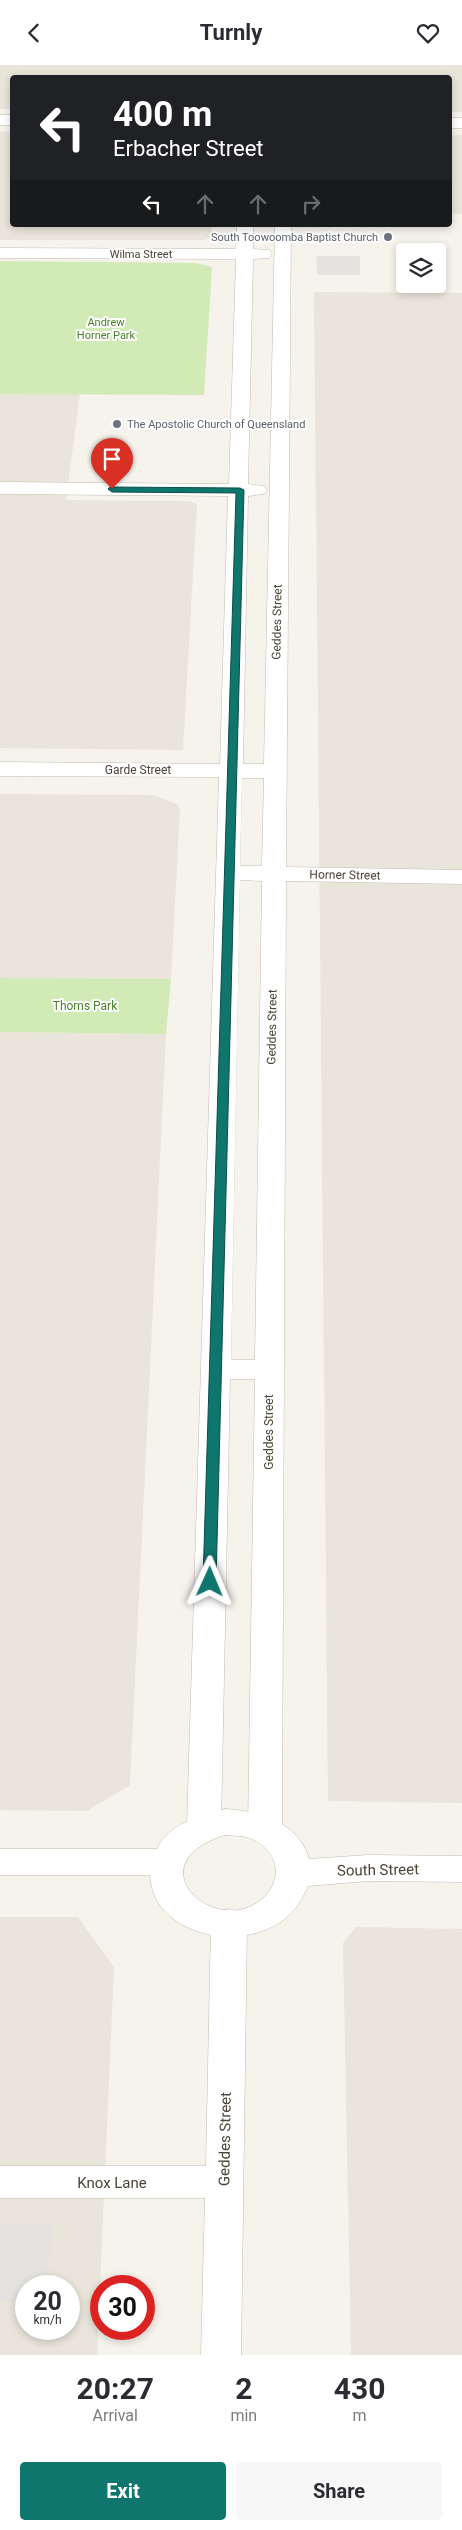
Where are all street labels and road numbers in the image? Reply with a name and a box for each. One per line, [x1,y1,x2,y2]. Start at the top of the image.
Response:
street label: Wilma Street [110,248,173,261]
street label: Geddes Street [269,584,285,660]
street label: Garde Street [105,763,171,777]
street label: Horner Street [309,867,381,883]
street label: Geddes Street [264,989,280,1065]
street label: Geddes Street [262,1394,276,1470]
street label: South Street [337,1860,419,1880]
street label: Geddes Street [215,2092,235,2186]
street label: Knox Lane [77,2174,147,2192]

